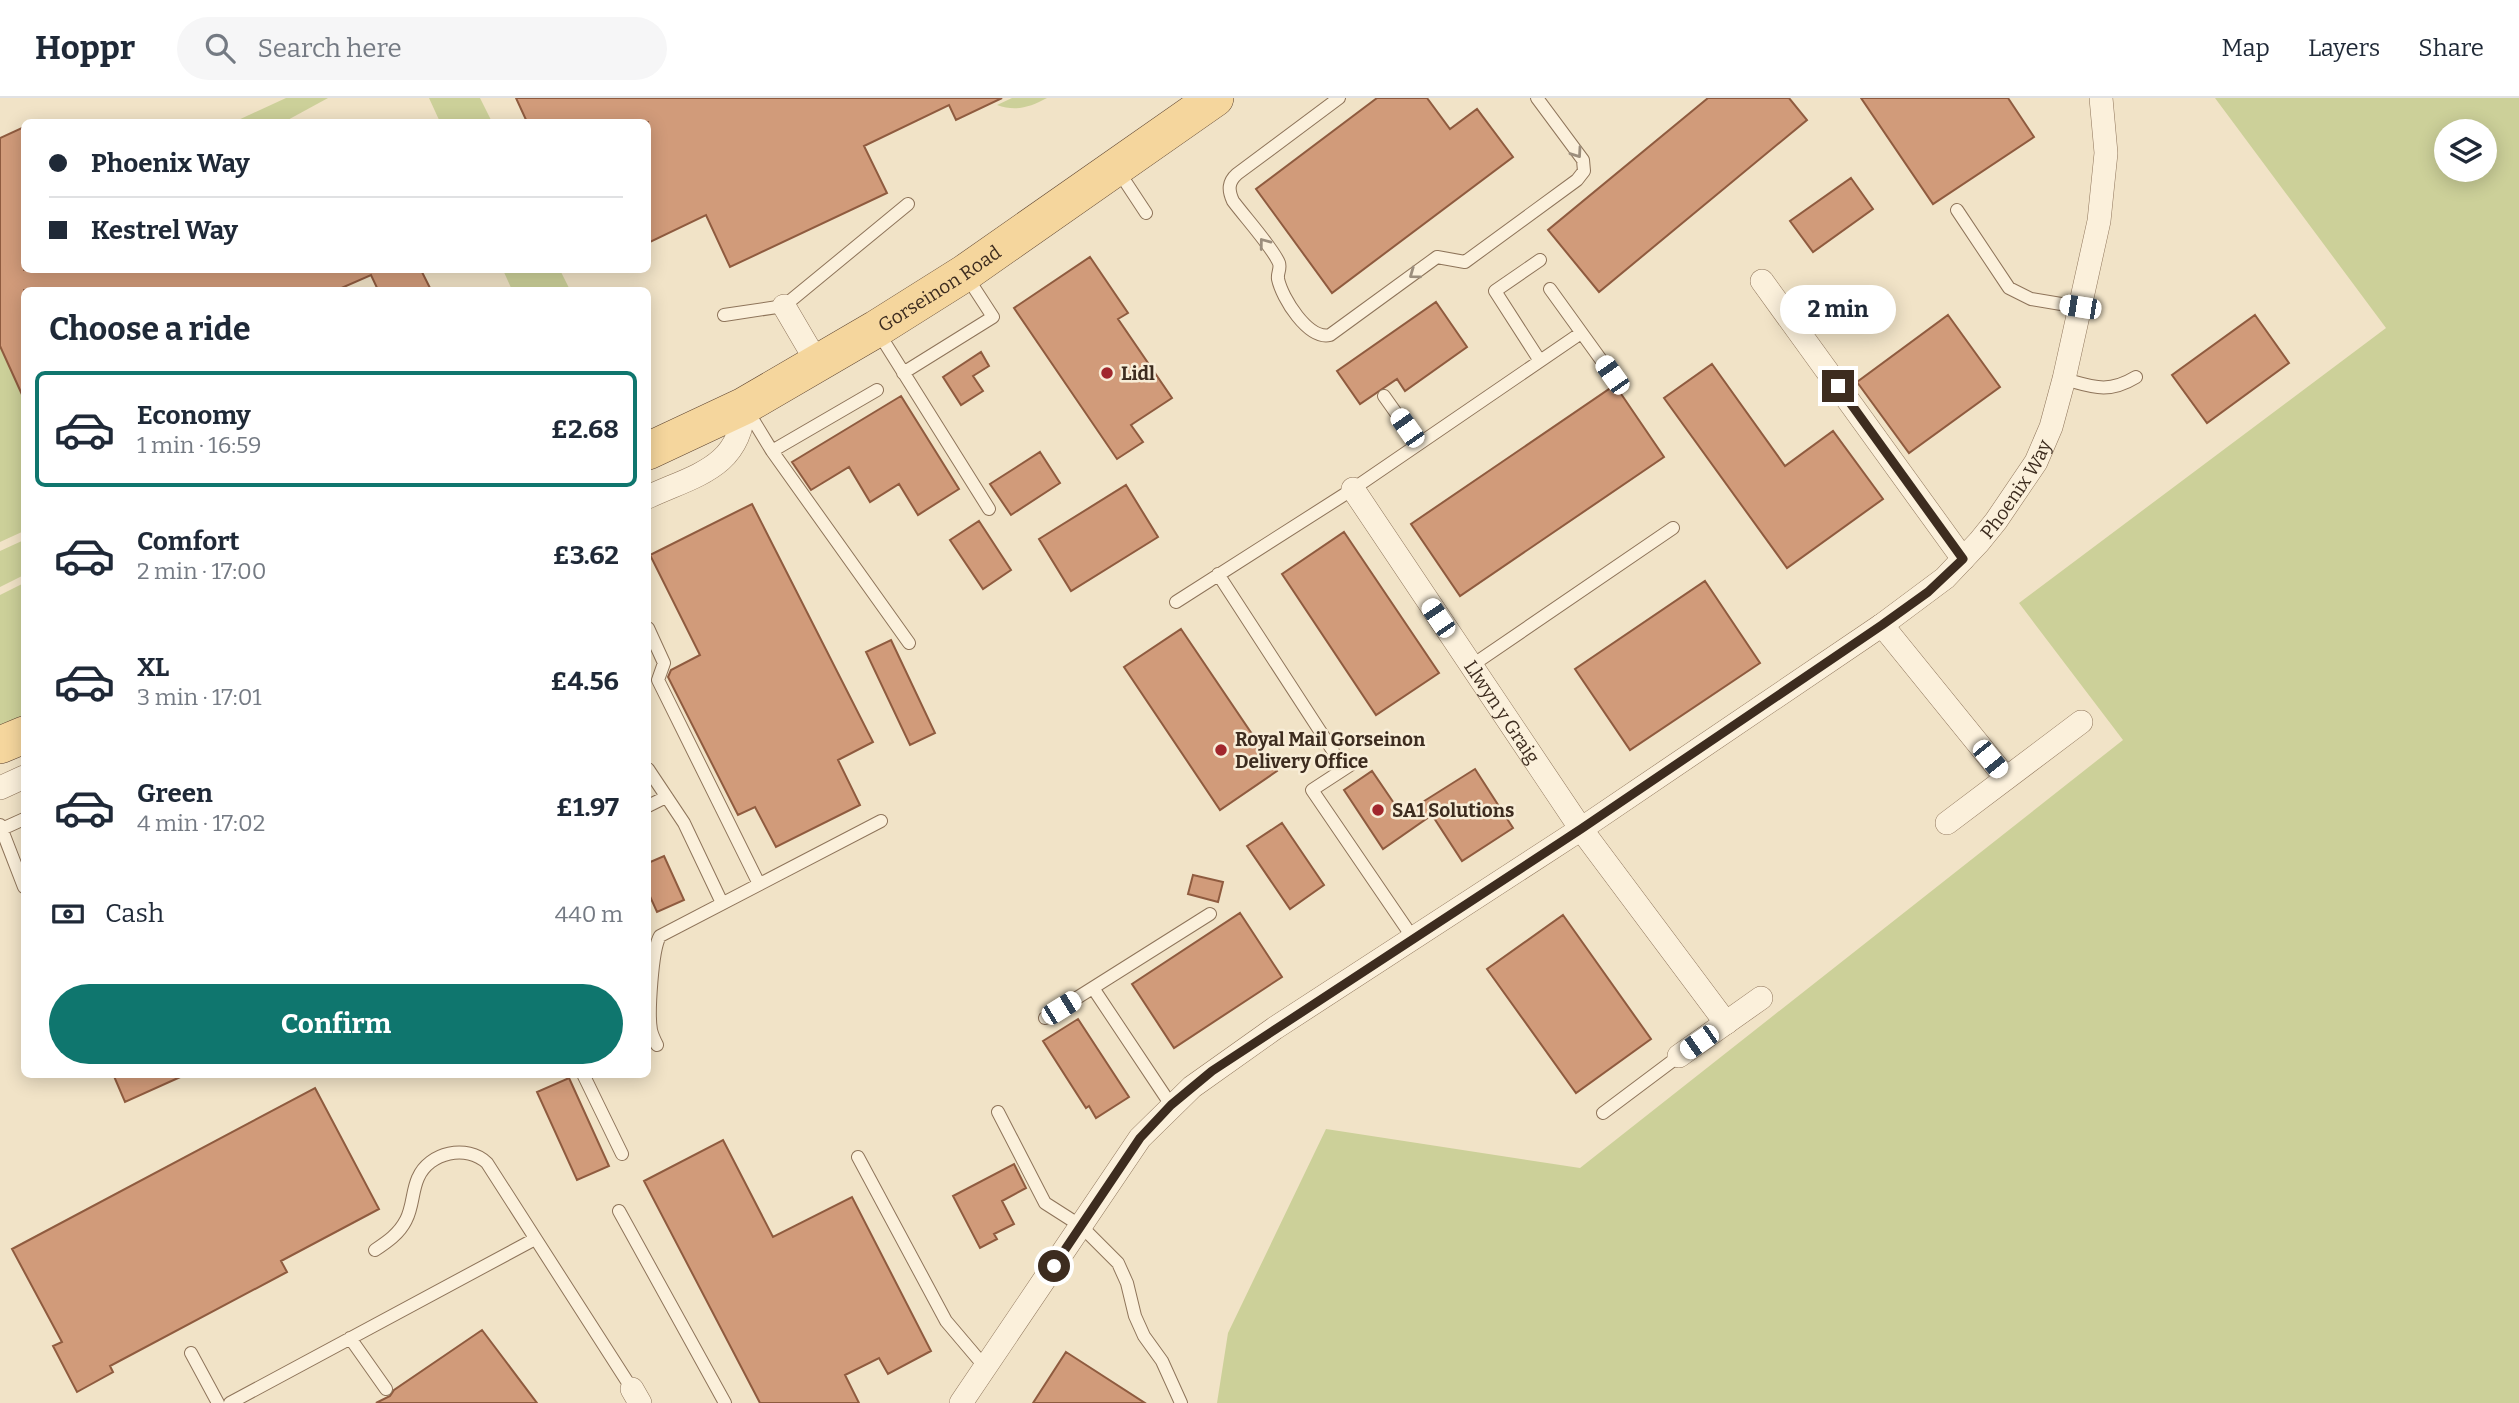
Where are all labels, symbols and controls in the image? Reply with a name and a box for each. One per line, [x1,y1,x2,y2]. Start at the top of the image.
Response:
search box [177,17,667,80]
text: Hoppr [35,28,135,68]
icon: search [201,29,239,67]
text: Search here [257,33,402,64]
text: Map [2222,34,2270,62]
text: Layers [2308,34,2380,62]
text: Share [2418,34,2484,62]
map controls [2434,119,2497,182]
button: layers [2434,119,2497,182]
one-way arrow [1569,145,1581,158]
text: Phoenix Way [91,148,250,179]
text: Kestrel Way [91,215,238,246]
one-way arrow [1260,238,1272,251]
street label: Gorseinon Road [874,241,1005,337]
one-way arrow [1409,266,1422,278]
callout: 2 min [1780,285,1896,334]
car [2058,293,2103,321]
text: 2 min [1807,295,1869,323]
text: Choose a ride [49,310,250,348]
car [1592,352,1633,398]
place label: Lidl [1121,362,1155,385]
marker: Lidl [1099,365,1115,381]
route end [1822,370,1854,402]
icon: car [53,398,116,461]
text: Economy [137,400,251,431]
car [1387,405,1428,451]
text: £2.68 [551,414,619,445]
text: 1 min · 16:59 [137,431,262,459]
street label: Phoenix Way [1975,435,2057,543]
icon: car [53,524,116,587]
text: Comfort [137,526,240,557]
text: £3.62 [553,540,619,571]
text: 2 min · 17:00 [137,557,267,585]
car [1418,595,1459,641]
icon: car [53,650,116,713]
text: XL [137,652,169,683]
street label: Llwyn y Graig [1459,656,1545,768]
text: £4.56 [551,666,619,697]
text: 3 min · 17:01 [137,683,262,711]
place label: Royal Mail Gorseinon Delivery Office [1235,728,1426,773]
car [1969,736,2012,782]
marker: Royal Mail Gorseinon Delivery Office [1213,742,1229,758]
icon: car [53,776,116,839]
text: Green [137,778,213,809]
text: £1.97 [556,792,619,823]
place label: SA1 Solutions [1392,799,1514,822]
marker: SA1 Solutions [1370,802,1386,818]
text: 4 min · 17:02 [137,809,265,837]
icon: cash [49,895,87,933]
text: Cash [105,898,164,929]
text: 440 m [555,900,623,928]
button: Confirm [49,984,623,1064]
car [1038,988,1085,1028]
car [1676,1021,1723,1063]
route start [1038,1250,1070,1282]

